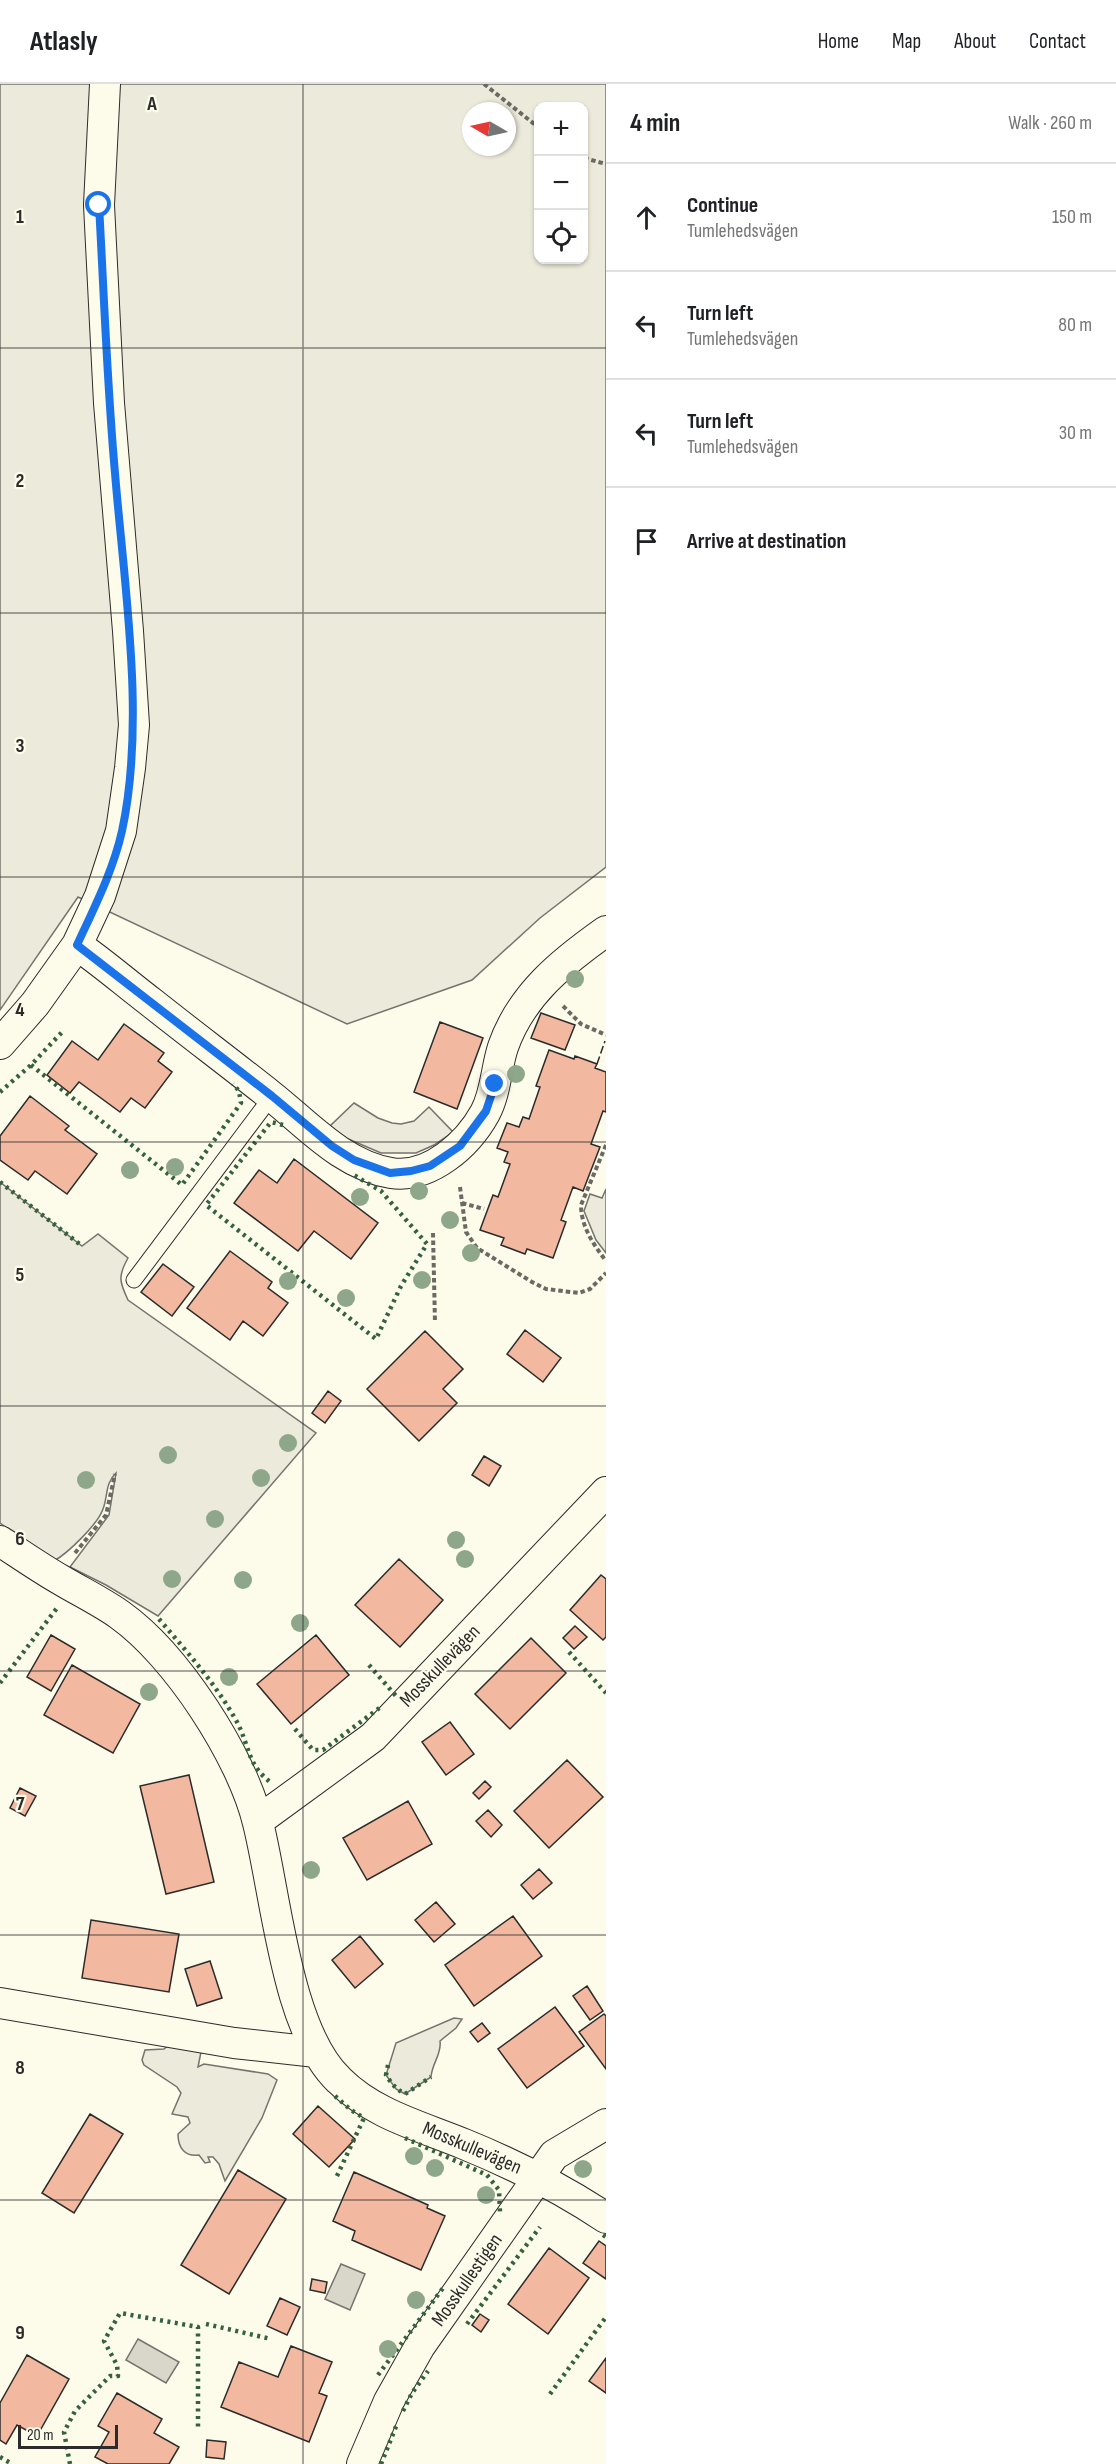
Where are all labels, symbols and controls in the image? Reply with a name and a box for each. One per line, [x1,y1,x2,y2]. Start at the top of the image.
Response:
text: Atlasly [30,25,98,58]
text: Home [818,29,859,54]
text: Map [892,29,921,54]
text: About [954,29,996,54]
text: Contact [1029,29,1086,54]
text: A [146,92,157,116]
north arrow [462,102,516,156]
map controls [534,102,588,264]
button: + [534,102,588,156]
text: 4 min [630,108,680,139]
text: Walk · 260 m [1008,111,1092,135]
button: − [534,156,588,210]
route start [85,191,111,217]
text: Continue [687,192,758,219]
icon: ahead [630,201,663,234]
text: 1 [16,205,24,229]
text: 150 m [1052,205,1092,229]
button: locate [534,210,588,264]
text: Tumlehedsvägen [687,219,798,243]
text: Turn left [687,300,753,327]
icon: left [630,309,663,342]
text: 80 m [1058,313,1092,337]
text: Tumlehedsvägen [687,327,798,351]
text: Turn left [687,408,753,435]
icon: left [630,417,663,450]
text: 30 m [1059,421,1092,445]
text: Tumlehedsvägen [687,435,798,459]
text: 2 [16,469,24,493]
icon: arrive [630,525,663,558]
text: Arrive at destination [687,528,846,555]
text: 3 [16,734,25,758]
text: 4 [15,998,25,1022]
route end [481,1070,507,1096]
text: 5 [16,1263,25,1287]
text: 6 [15,1527,25,1551]
street label: Mosskullevägen [395,1620,485,1712]
text: 7 [16,1792,25,1816]
text: 8 [15,2056,25,2080]
street label: Mosskullevägen [419,2116,525,2180]
street label: Mosskullestigen [426,2229,508,2331]
text: 9 [15,2321,25,2345]
scale bar [18,2422,118,2450]
text: 20 m [27,2426,54,2445]

